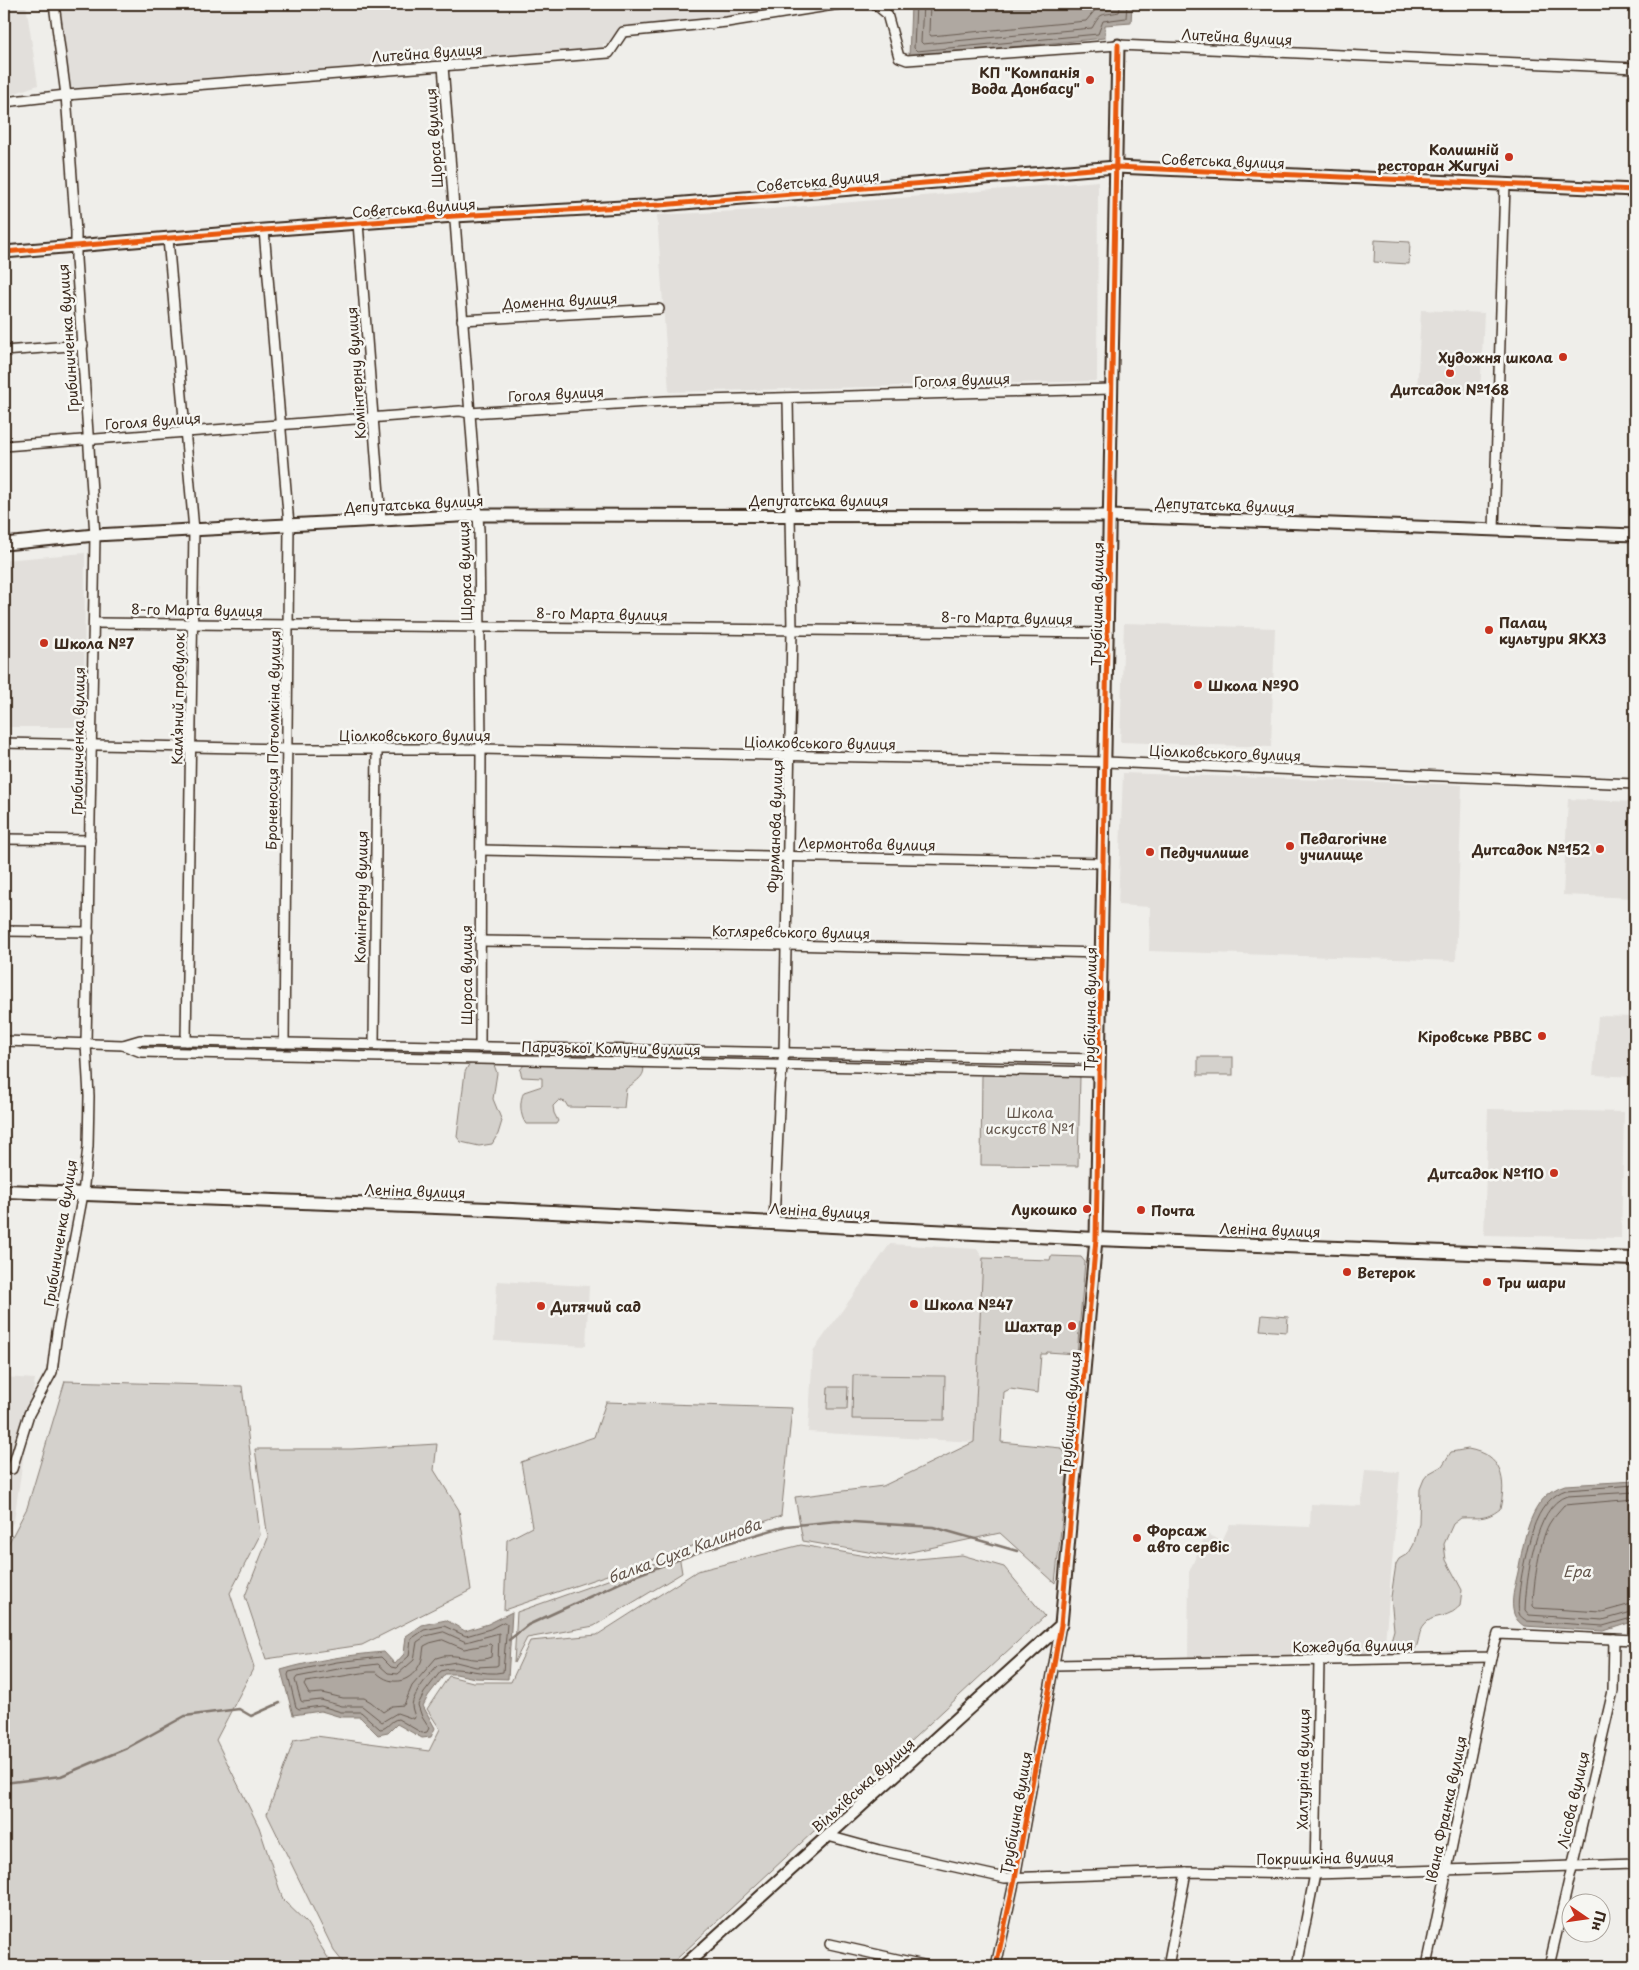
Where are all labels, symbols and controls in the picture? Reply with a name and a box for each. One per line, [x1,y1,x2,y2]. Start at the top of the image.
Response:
street label: Литейна вулиця [1181,24,1293,50]
street label: Литейна вулиця [371,39,483,67]
place label: КП "Компанія Вода Донбасу" [971,62,1080,99]
marker: КП "Компанія Вода Донбасу" [1084,74,1096,86]
street label: Щорса вулиця [420,87,448,189]
place label: Колишній ресторан Жигулі [1377,139,1499,176]
street label: Советська вулиця [1161,148,1285,174]
marker: Колишній ресторан Жигулі [1503,151,1515,163]
street label: Советська вулиця [755,165,881,197]
street label: Советська вулиця [351,193,477,223]
street label: Грибиниченка вулиця [52,263,84,413]
street label: Доменна вулиця [501,287,618,315]
street label: Комінтерну вулиця [341,306,371,440]
place label: Художня школа [1438,347,1554,368]
marker: Художня школа [1557,351,1569,363]
marker: Дитсадок №168 [1444,367,1456,379]
street label: Гоголя вулиця [913,368,1011,392]
place label: Дитсадок №168 [1390,379,1509,400]
street label: Гоголя вулиця [507,381,605,407]
street label: Гоголя вулиця [104,407,202,435]
street label: Депутатська вулиця [343,490,484,518]
street label: Депутатська вулиця [748,490,889,511]
street label: Депутатська вулиця [1154,492,1295,518]
street label: Щорса вулиця [453,521,477,621]
street label: Трубіцина вулиця [1085,542,1109,666]
street label: 8-го Марта вулиця [131,598,263,622]
street label: 8-го Марта вулиця [536,602,668,626]
street label: 8-го Марта вулиця [941,606,1073,630]
place label: Палац культури ЯКХЗ [1499,612,1607,649]
marker: Палац культури ЯКХЗ [1483,624,1495,636]
street label: Броненосця Потьомкіна вулиця [261,630,285,850]
street label: Кам’яний провулок [166,632,190,765]
place label: Школа №7 [54,633,135,654]
marker: Школа №7 [38,637,50,649]
street label: Грибиниченка вулиця [66,667,90,815]
place label: Школа №90 [1208,675,1299,696]
marker: Школа №90 [1192,679,1204,691]
street label: Ціолковського вулиця [339,725,491,746]
street label: Ціолковського вулиця [744,731,896,755]
street label: Ціолковського вулиця [1149,740,1301,766]
street label: Фурманова вулиця [762,759,788,893]
place label: Педагогічне училище [1300,828,1387,865]
street label: Комінтерну вулиця [349,830,373,964]
street label: Лермонтова вулиця [798,832,936,856]
place label: Дитсадок №152 [1471,839,1590,860]
marker: Педагогічне училище [1284,840,1296,852]
place label: Педучилише [1160,842,1249,863]
marker: Дитсадок №152 [1594,843,1606,855]
marker: Педучилише [1144,846,1156,858]
street label: Котляревського вулиця [712,920,870,944]
street label: Щорса вулиця [456,925,477,1025]
street label: Трубіцина вулиця [1078,947,1102,1071]
place label: Кіровське РВВС [1418,1026,1532,1047]
marker: Кіровське РВВС [1536,1030,1548,1042]
street label: Паризької Комуни вулиця [521,1036,701,1060]
park label: Школа искусств №1 [986,1102,1074,1139]
street label: Грибиниченка вулиця [38,1158,82,1308]
place label: Дитсадок №110 [1427,1163,1544,1184]
marker: Дитсадок №110 [1548,1167,1560,1179]
street label: Леніна вулиця [364,1179,466,1203]
street label: Леніна вулиця [769,1198,871,1224]
place label: Лукошко [1011,1199,1077,1220]
place label: Почта [1151,1200,1195,1221]
marker: Лукошко [1081,1203,1093,1215]
marker: Почта [1135,1204,1147,1216]
street label: Леніна вулиця [1219,1218,1321,1242]
place label: Ветерок [1357,1262,1416,1283]
marker: Ветерок [1341,1266,1353,1278]
place label: Три шари [1497,1272,1566,1293]
marker: Три шари [1481,1276,1493,1288]
place label: Школа №47 [924,1294,1013,1315]
place label: Дитячий сад [550,1296,642,1317]
marker: Школа №47 [908,1298,920,1310]
marker: Дитячий сад [535,1300,547,1312]
place label: Шахтар [1004,1316,1062,1337]
marker: Шахтар [1066,1320,1078,1332]
street label: Трубіцина вулиця [1054,1350,1086,1476]
water label: балка Суха Калинова [604,1511,764,1588]
place label: Форсаж авто сервіс [1147,1520,1230,1557]
marker: Форсаж авто сервіс [1131,1532,1143,1544]
water label: Ера [1563,1559,1592,1582]
street label: Кожедуба вулиця [1292,1634,1414,1658]
street label: Халтуріна вулиця [1291,1708,1315,1830]
street label: Вільхівська вулиця [807,1733,919,1837]
street label: Івана Франка вулиця [1420,1734,1472,1884]
street label: Лісова вулиця [1552,1749,1594,1851]
street label: Трубіцина вулиця [995,1750,1037,1876]
street label: Покришкіна вулиця [1256,1846,1394,1870]
north arrow [1562,1892,1612,1942]
text: Пн [1587,1909,1612,1933]

